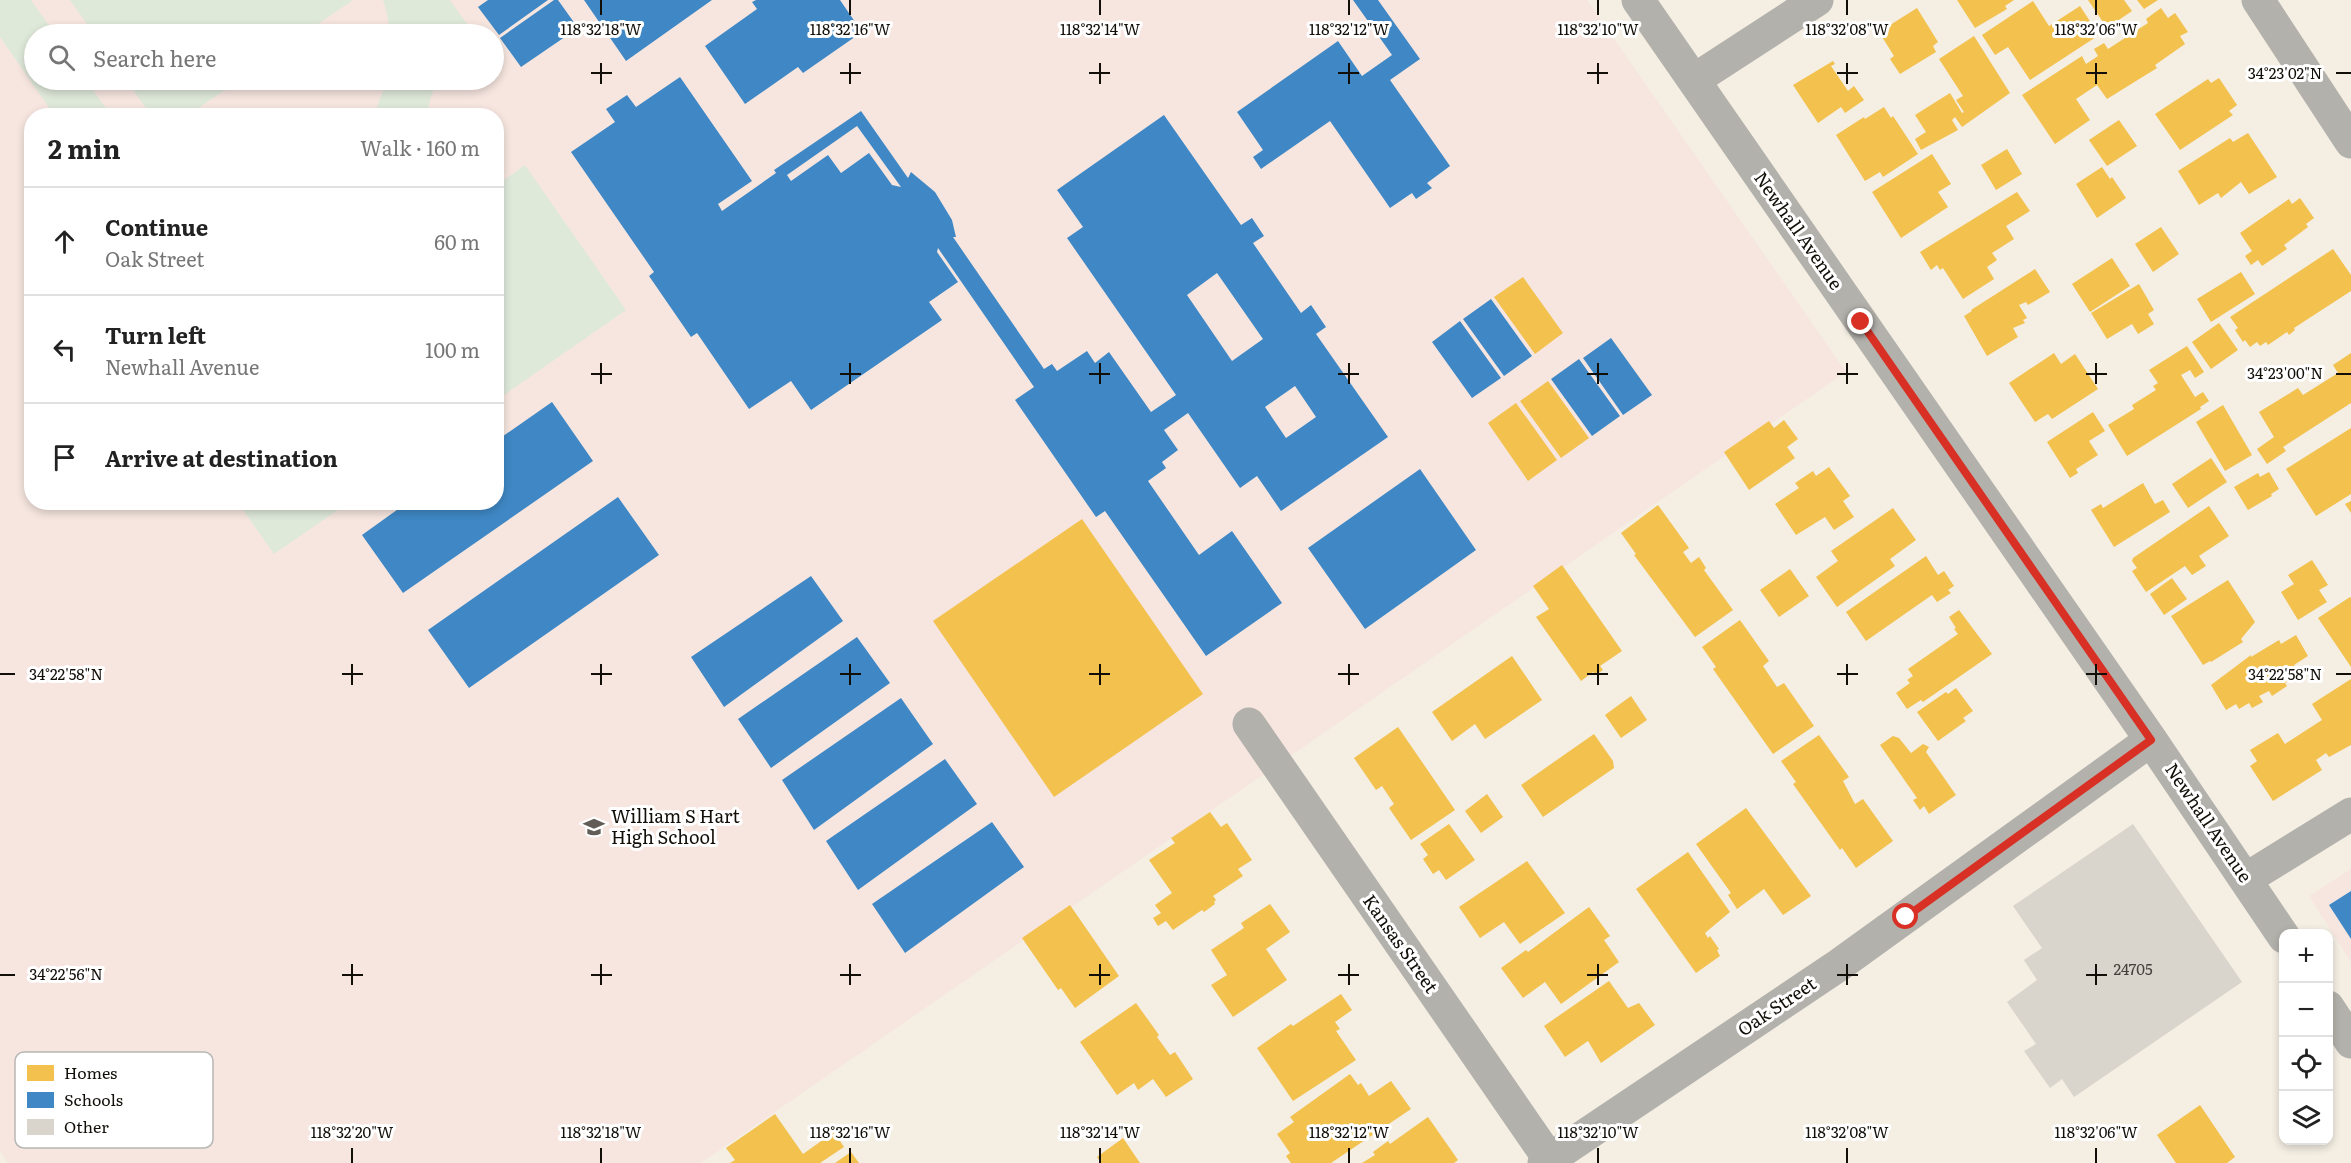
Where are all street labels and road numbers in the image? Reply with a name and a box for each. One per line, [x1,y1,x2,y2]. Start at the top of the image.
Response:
street label: Newhall Avenue [1748,166,1850,295]
street label: Newhall Avenue [2159,757,2259,887]
street label: Kansas Street [1357,888,1446,999]
street label: Oak Street [1732,969,1821,1042]

